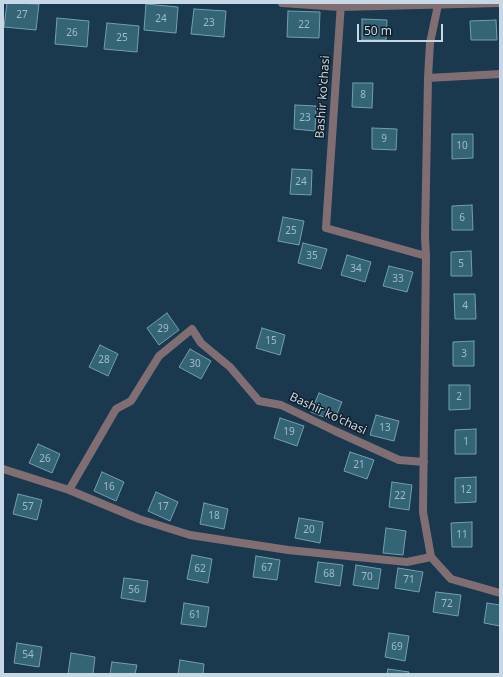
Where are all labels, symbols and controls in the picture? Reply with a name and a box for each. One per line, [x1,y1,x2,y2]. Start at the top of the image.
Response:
house number: 27 [16,9,28,21]
house number: 24 [155,13,167,25]
scale bar [359,16,445,42]
house number: 23 [203,17,215,29]
house number: 22 [298,19,310,31]
text: 50 m [364,22,392,39]
house number: 26 [66,27,78,39]
house number: 25 [116,32,128,44]
street label: Bashir ko'chasi [313,55,333,139]
house number: 8 [360,89,366,101]
house number: 23 [299,112,311,124]
house number: 9 [381,133,387,145]
house number: 10 [456,140,468,152]
house number: 24 [295,176,307,188]
house number: 6 [459,212,465,224]
house number: 25 [285,225,297,237]
house number: 35 [306,250,318,262]
house number: 5 [458,258,464,270]
house number: 34 [350,263,362,275]
house number: 33 [392,273,404,285]
house number: 4 [462,300,468,312]
house number: 29 [157,323,169,335]
house number: 15 [265,335,277,347]
house number: 3 [461,348,467,360]
house number: 28 [98,354,110,366]
house number: 30 [189,358,201,370]
street label: Bashir ko'chasi [287,390,369,438]
house number: 2 [456,391,462,403]
house number: 13 [379,422,391,434]
house number: 19 [283,426,295,438]
house number: 1 [463,436,469,448]
house number: 26 [39,453,51,465]
house number: 21 [353,459,365,471]
house number: 16 [103,481,115,493]
house number: 12 [460,484,472,496]
house number: 22 [394,490,406,502]
house number: 57 [22,501,34,513]
house number: 17 [157,501,169,513]
house number: 18 [208,510,220,522]
house number: 20 [303,524,315,536]
house number: 11 [456,529,468,541]
house number: 67 [261,562,273,574]
house number: 62 [194,563,206,575]
house number: 68 [323,568,335,580]
house number: 70 [361,571,373,583]
house number: 71 [403,574,415,586]
house number: 56 [128,584,140,596]
house number: 72 [441,598,453,610]
house number: 61 [189,609,201,621]
house number: 69 [391,641,403,653]
house number: 54 [22,649,34,661]

